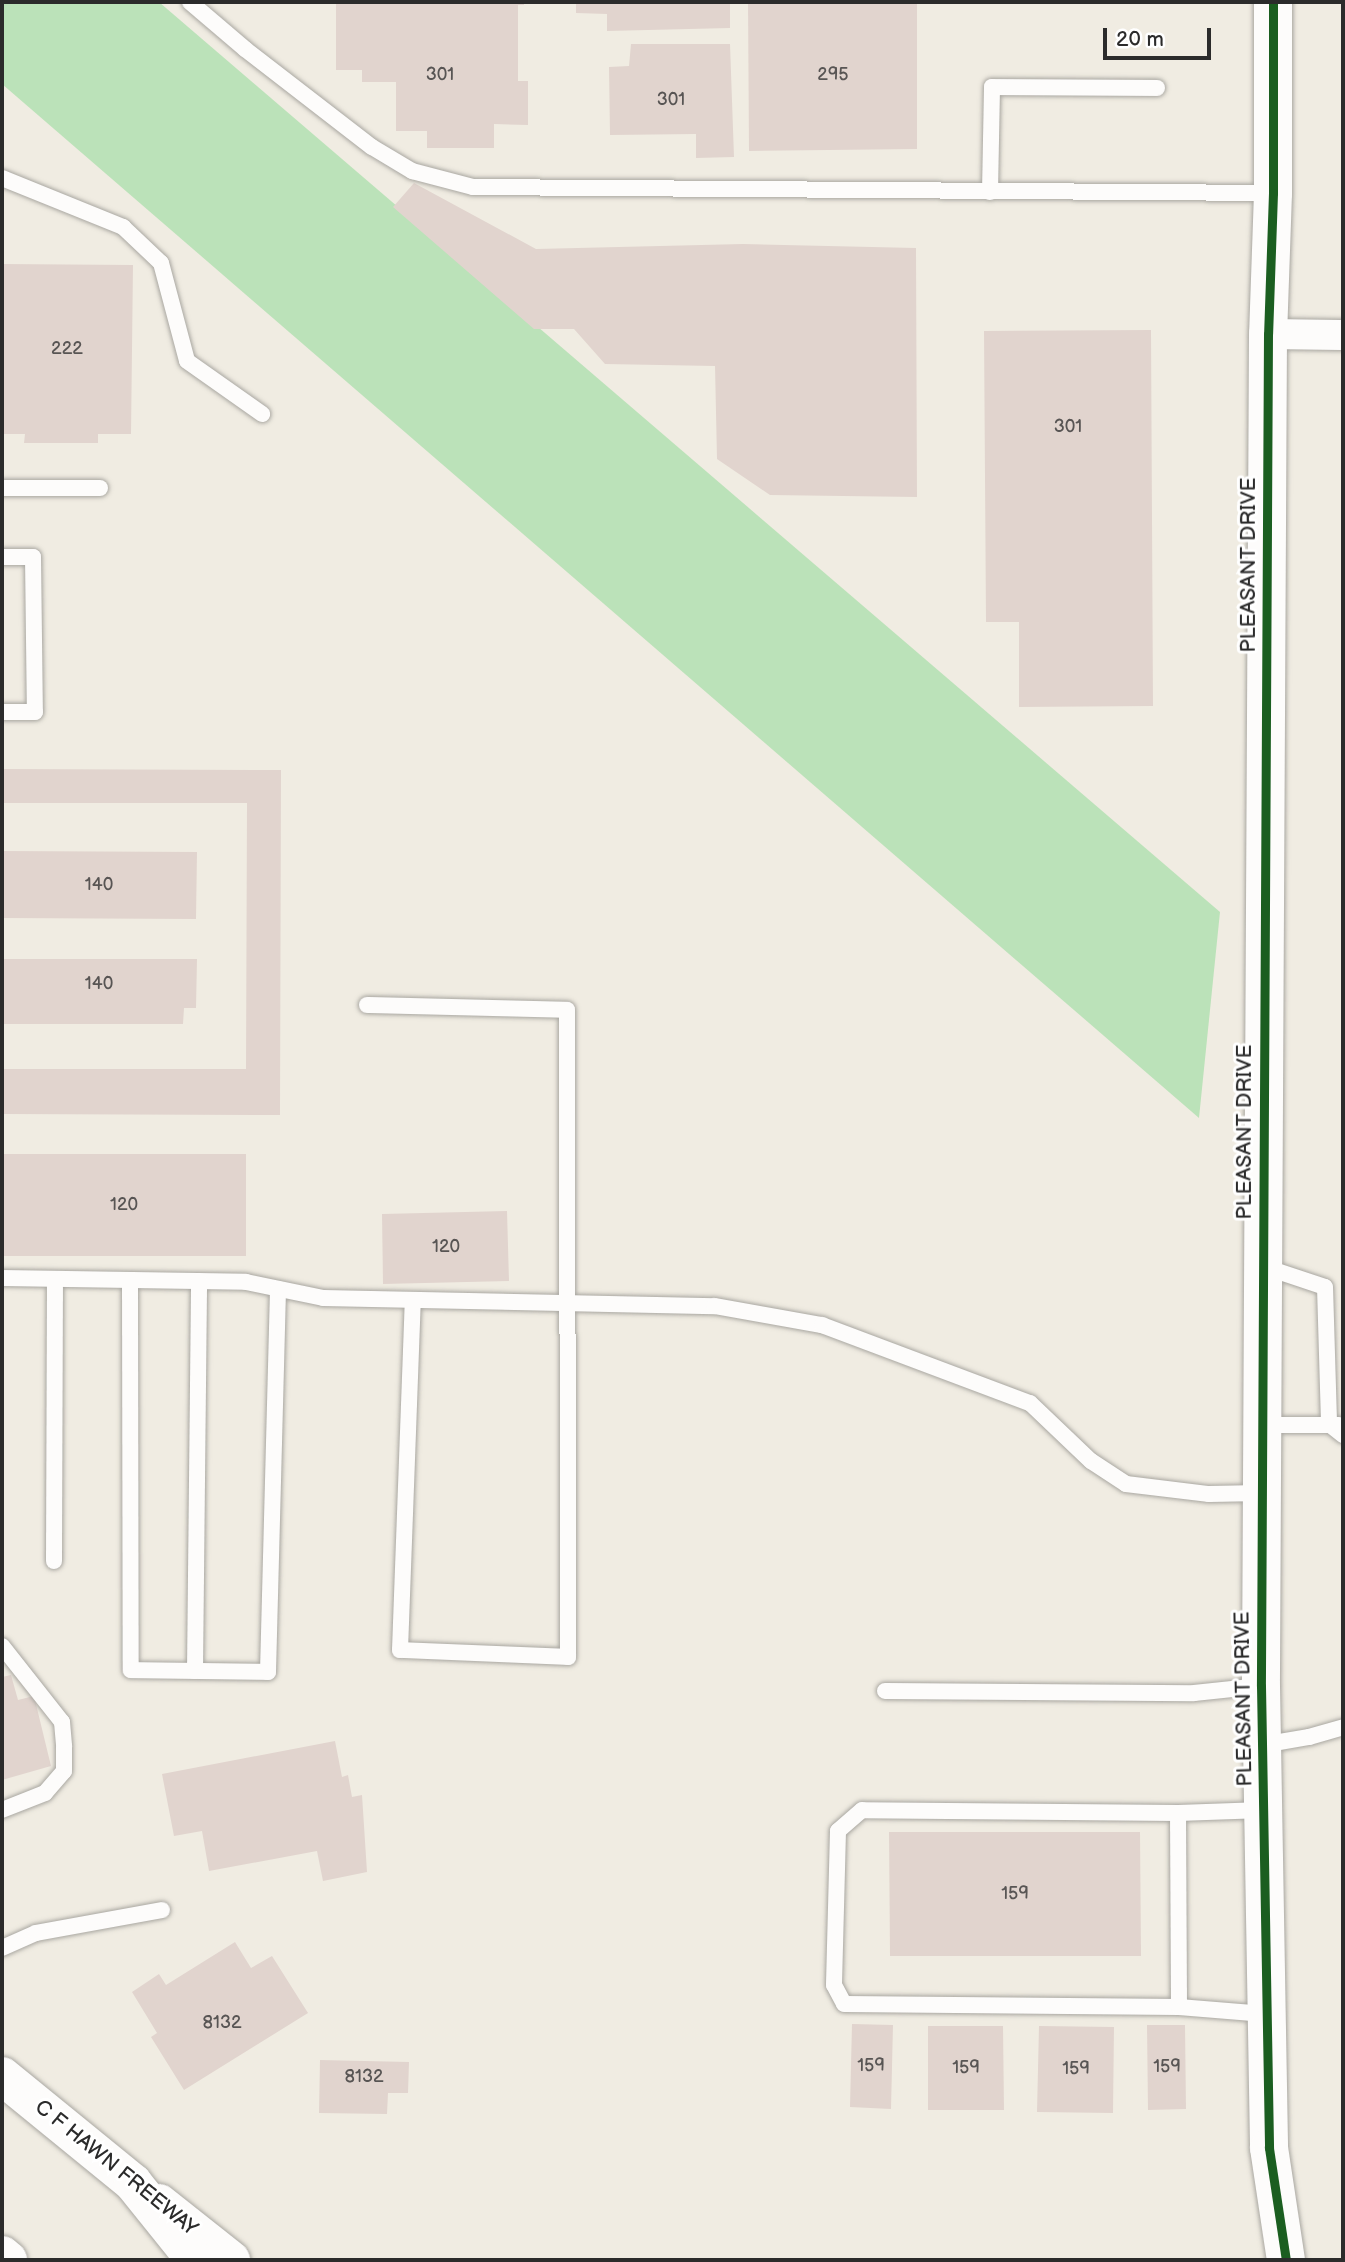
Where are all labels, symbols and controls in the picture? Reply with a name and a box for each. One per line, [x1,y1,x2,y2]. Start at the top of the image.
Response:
scale bar [1107,14,1216,58]
text: 20 m [1116,27,1164,52]
house number: 301 [426,64,454,86]
house number: 295 [817,64,849,86]
house number: 301 [657,89,685,111]
house number: 222 [51,338,83,360]
house number: 301 [1054,416,1082,438]
street label: PLEASANT DRIVE [1236,477,1262,653]
house number: 140 [85,874,113,896]
house number: 140 [85,973,113,995]
street label: PLEASANT DRIVE [1232,1044,1258,1220]
house number: 120 [110,1194,138,1216]
house number: 120 [432,1236,460,1258]
street label: PLEASANT DRIVE [1230,1611,1258,1787]
house number: 159 [1001,1883,1029,1905]
house number: 8132 [202,2012,242,2034]
house number: 159 [857,2055,885,2077]
house number: 159 [1153,2056,1181,2078]
house number: 159 [952,2057,980,2079]
house number: 159 [1062,2058,1090,2080]
house number: 8132 [344,2066,384,2088]
street label: C F HAWN FREEWAY [30,2095,202,2241]

